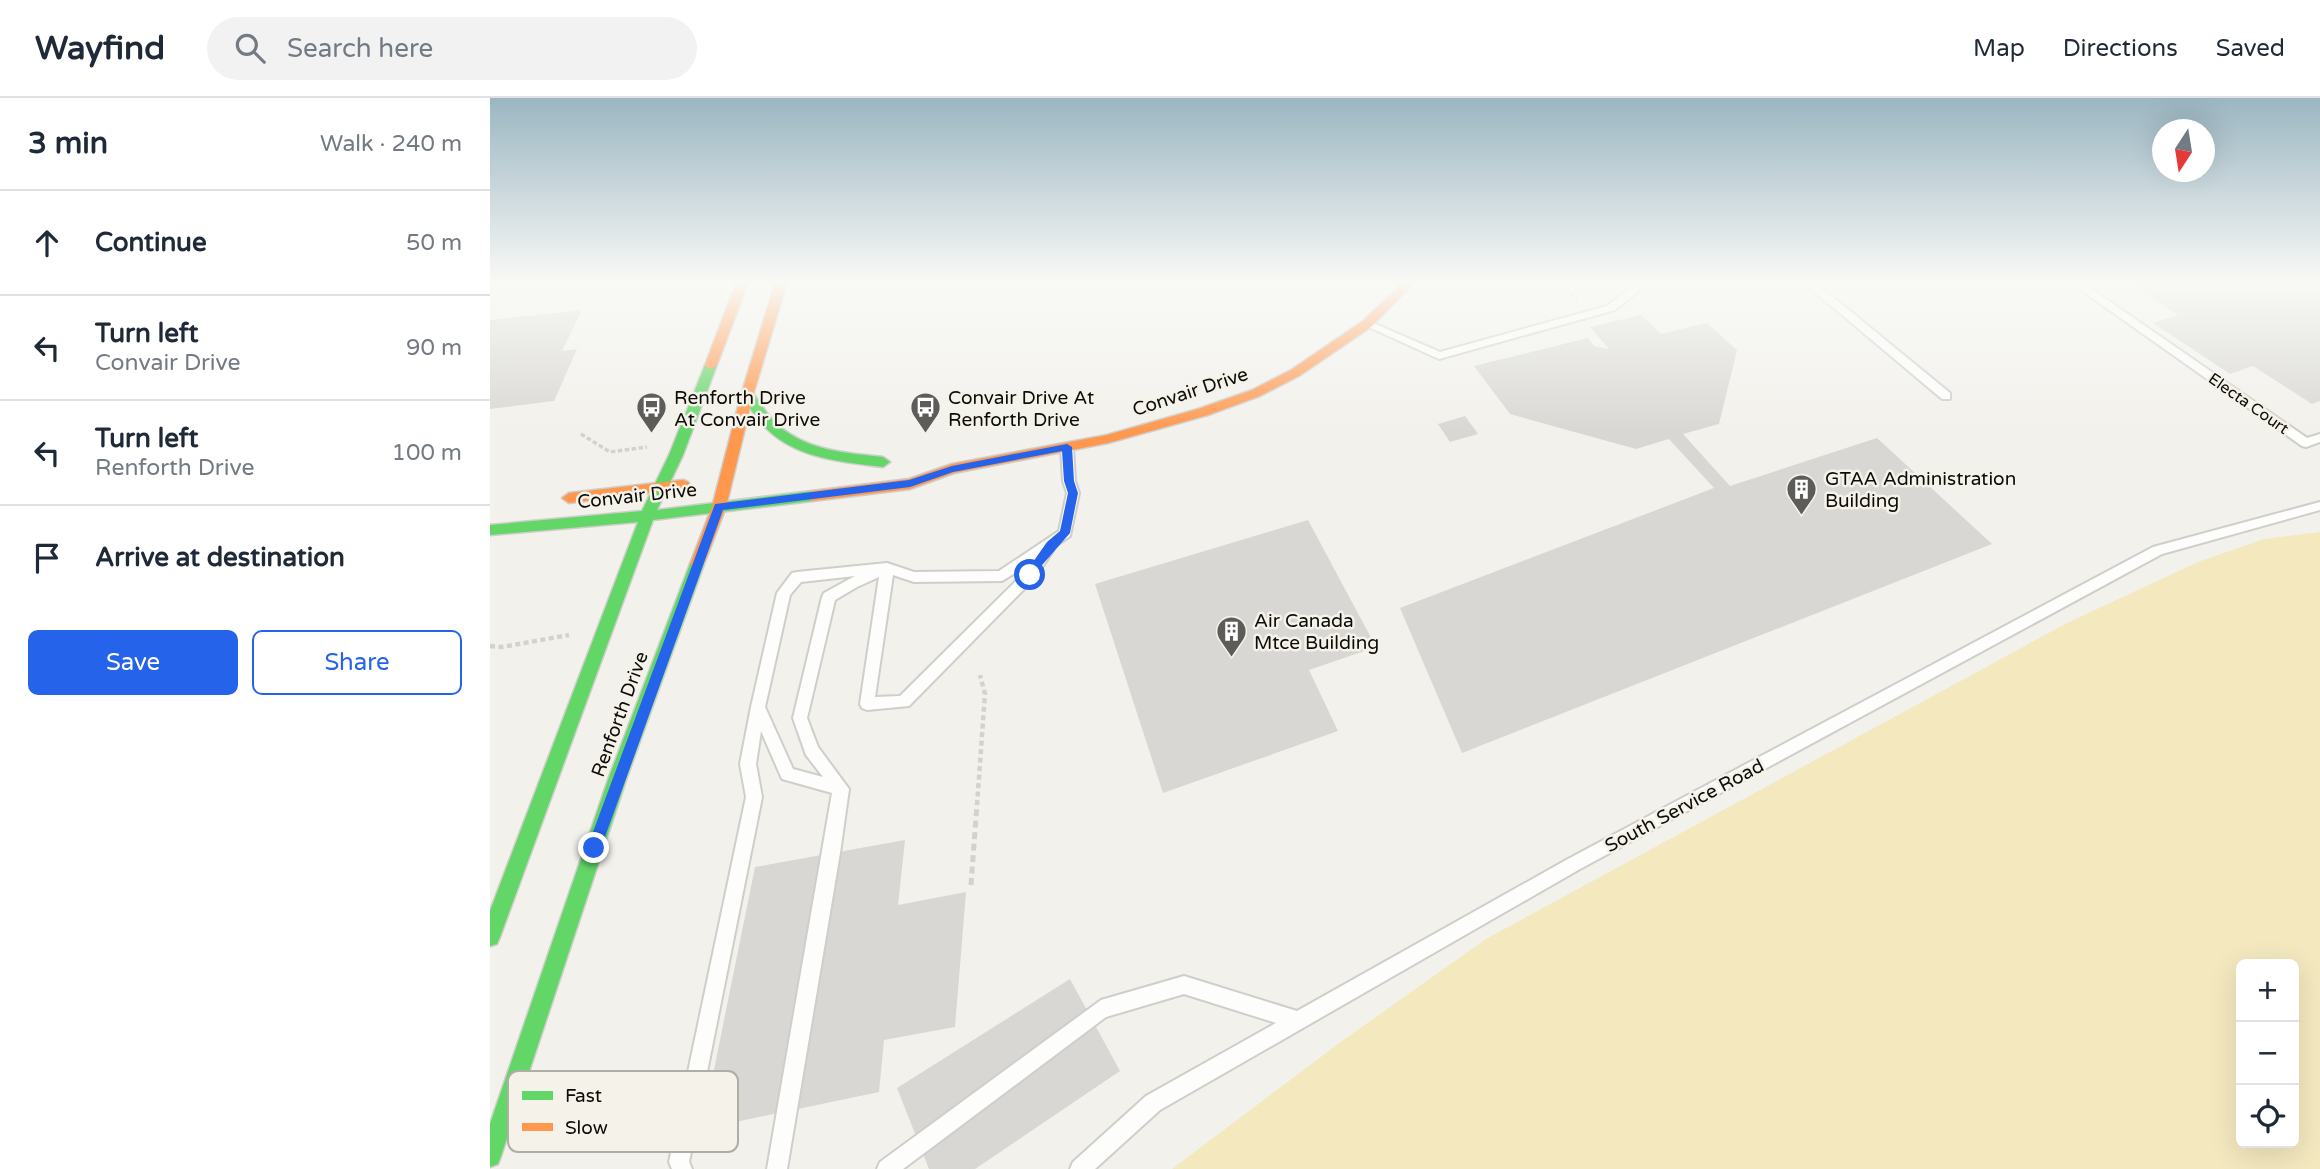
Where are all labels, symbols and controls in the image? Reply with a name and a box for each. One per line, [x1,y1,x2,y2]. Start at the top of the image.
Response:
search box [207,17,697,80]
text: Wayfind [35,29,165,68]
icon: search [231,29,269,67]
text: Search here [287,33,433,64]
text: Map [1973,34,2025,63]
text: Directions [2063,34,2178,63]
text: Saved [2216,34,2285,63]
north arrow [2152,119,2215,182]
text: 3 min [28,125,108,162]
text: Walk · 240 m [320,130,462,158]
icon: ahead [28,224,66,262]
text: Continue [95,227,207,258]
text: 50 m [406,229,462,257]
text: Turn left [95,318,198,349]
icon: left [28,329,66,367]
text: 90 m [406,334,462,362]
text: Convair Drive [95,349,241,377]
street label: Convair Drive [1130,363,1251,421]
street label: Electa Court [2204,369,2293,439]
place label: Renforth Drive At Convair Drive [674,387,820,431]
place label: Convair Drive At Renforth Drive [948,387,1094,431]
bus stop icon: Renforth Drive At Convair Drive [634,391,668,435]
bus stop icon: Convair Drive At Renforth Drive [908,391,942,435]
text: Turn left [95,423,198,454]
icon: left [28,434,66,472]
text: 100 m [392,439,462,467]
text: Renforth Drive [95,454,254,482]
place label: GTAA Administration Building [1825,468,2016,512]
building icon: GTAA Administration Building [1785,472,1819,516]
street label: Convair Drive [576,479,698,513]
icon: arrive [28,539,66,577]
text: Arrive at destination [95,542,345,573]
route start [1014,559,1045,590]
place label: Air Canada Mtce Building [1254,610,1379,654]
building icon: Air Canada Mtce Building [1214,614,1248,658]
button: Save [28,630,238,695]
button: Share [252,630,462,695]
street label: Renforth Drive [587,649,653,780]
street label: South Service Road [1601,755,1768,857]
route end [578,832,609,863]
map controls [2236,959,2299,1148]
button: + [2236,959,2299,1022]
button: − [2236,1022,2299,1085]
legend [508,1071,738,1152]
text: Fast [565,1085,602,1107]
button: locate [2236,1085,2299,1148]
text: Slow [565,1117,608,1139]

